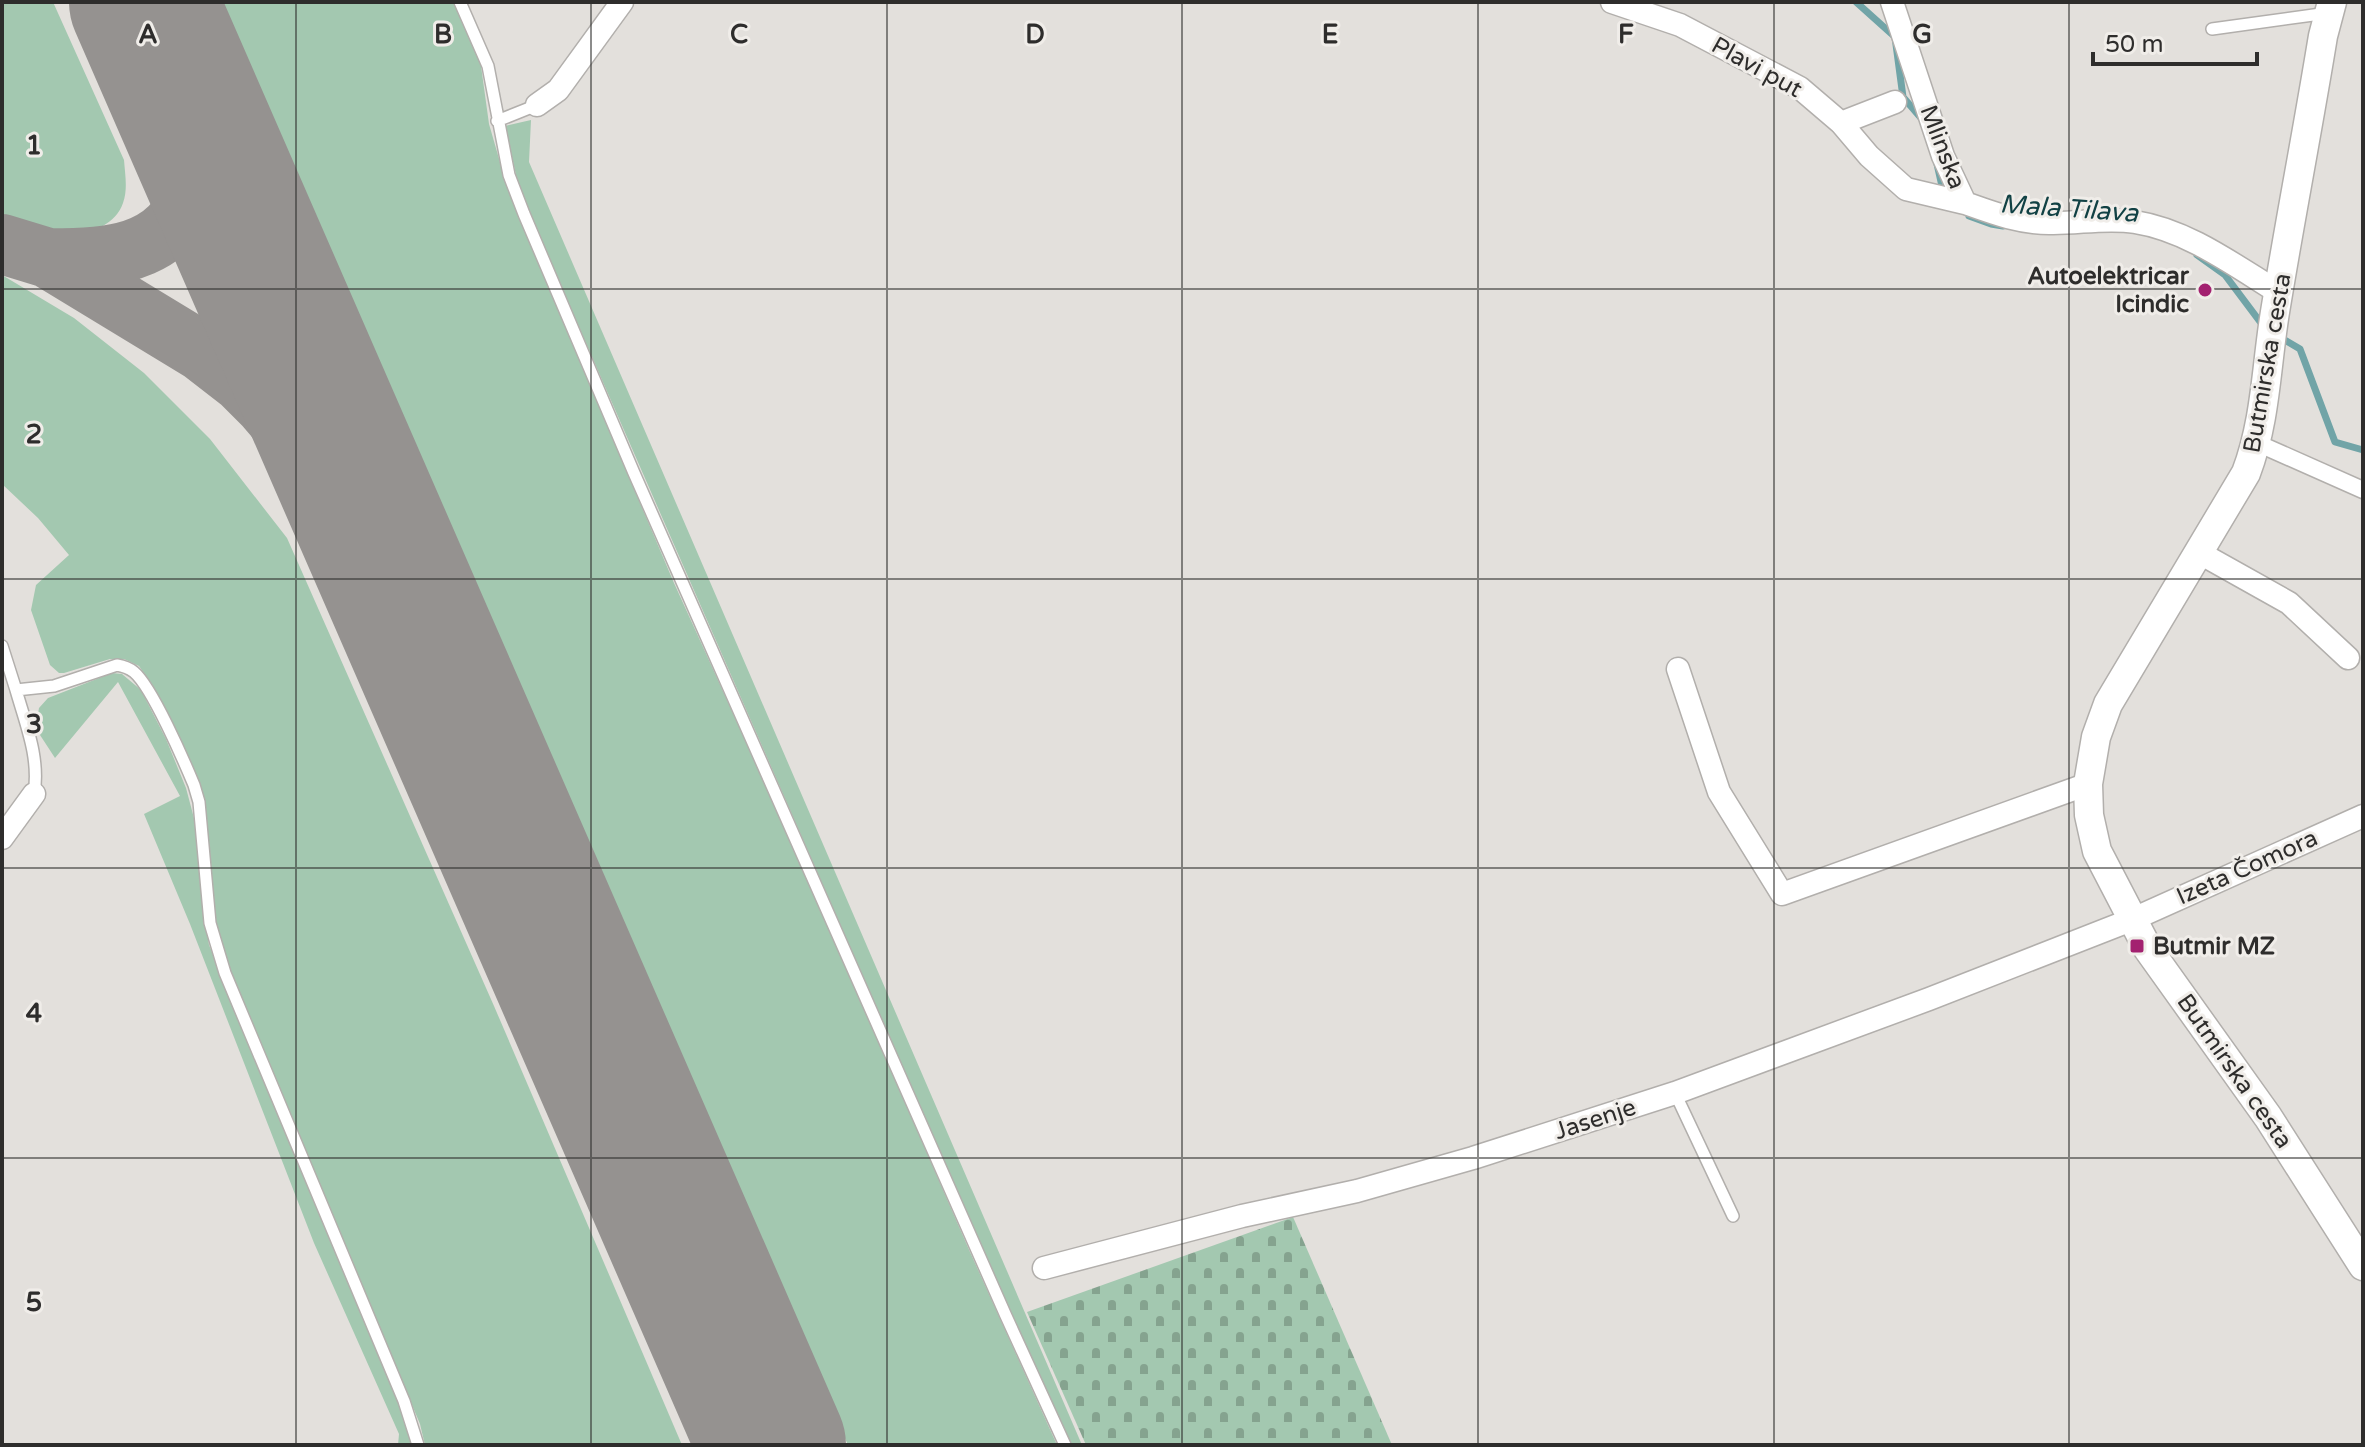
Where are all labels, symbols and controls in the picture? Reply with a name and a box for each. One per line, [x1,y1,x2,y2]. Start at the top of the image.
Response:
scale bar [2093,16,2257,66]
text: A [138,19,158,50]
text: B [434,19,452,50]
text: C [730,19,748,50]
text: D [1025,19,1045,50]
text: E [1322,19,1338,50]
text: F [1618,19,1634,50]
text: G [1912,19,1932,50]
text: 50 m [2105,30,2163,59]
street label: Plavi put [1706,31,1807,104]
street label: Mlinska [1913,101,1972,193]
text: 1 [26,130,42,161]
water label: Mala Tilava [1999,188,2141,229]
place label: Autoelektricar Icindic [2027,262,2190,319]
street label: Butmirska cesta [2237,271,2298,455]
marker: Autoelektricar Icindic [2196,281,2214,299]
text: 2 [26,419,42,450]
text: 3 [26,709,42,740]
street label: Izeta Čomora [2172,823,2322,912]
place label: Butmir MZ [2153,932,2275,961]
marker: Butmir MZ [2128,937,2146,955]
street label: Butmirska cesta [2171,988,2299,1154]
text: 4 [26,998,42,1029]
street label: Jasenje [1551,1093,1640,1146]
text: 5 [26,1287,42,1318]

